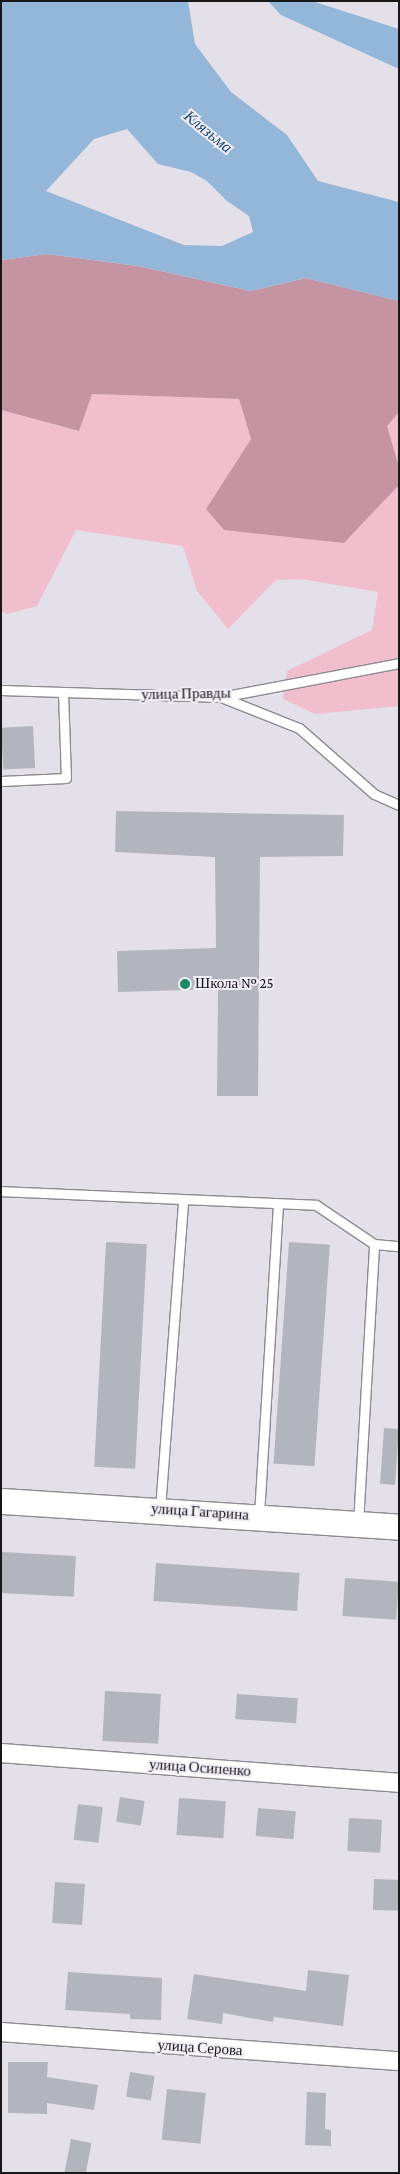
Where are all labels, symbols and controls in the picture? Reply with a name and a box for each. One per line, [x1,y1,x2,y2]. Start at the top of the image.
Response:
water label: Клязьма [180,107,236,157]
street label: улица Правды [141,684,231,704]
place label: Школа № 25 [195,975,274,993]
marker: Школа № 25 [179,978,191,990]
street label: улица Гагарина [151,1500,249,1524]
street label: улица Осипенко [148,1755,252,1781]
street label: улица Серова [157,2036,243,2060]

